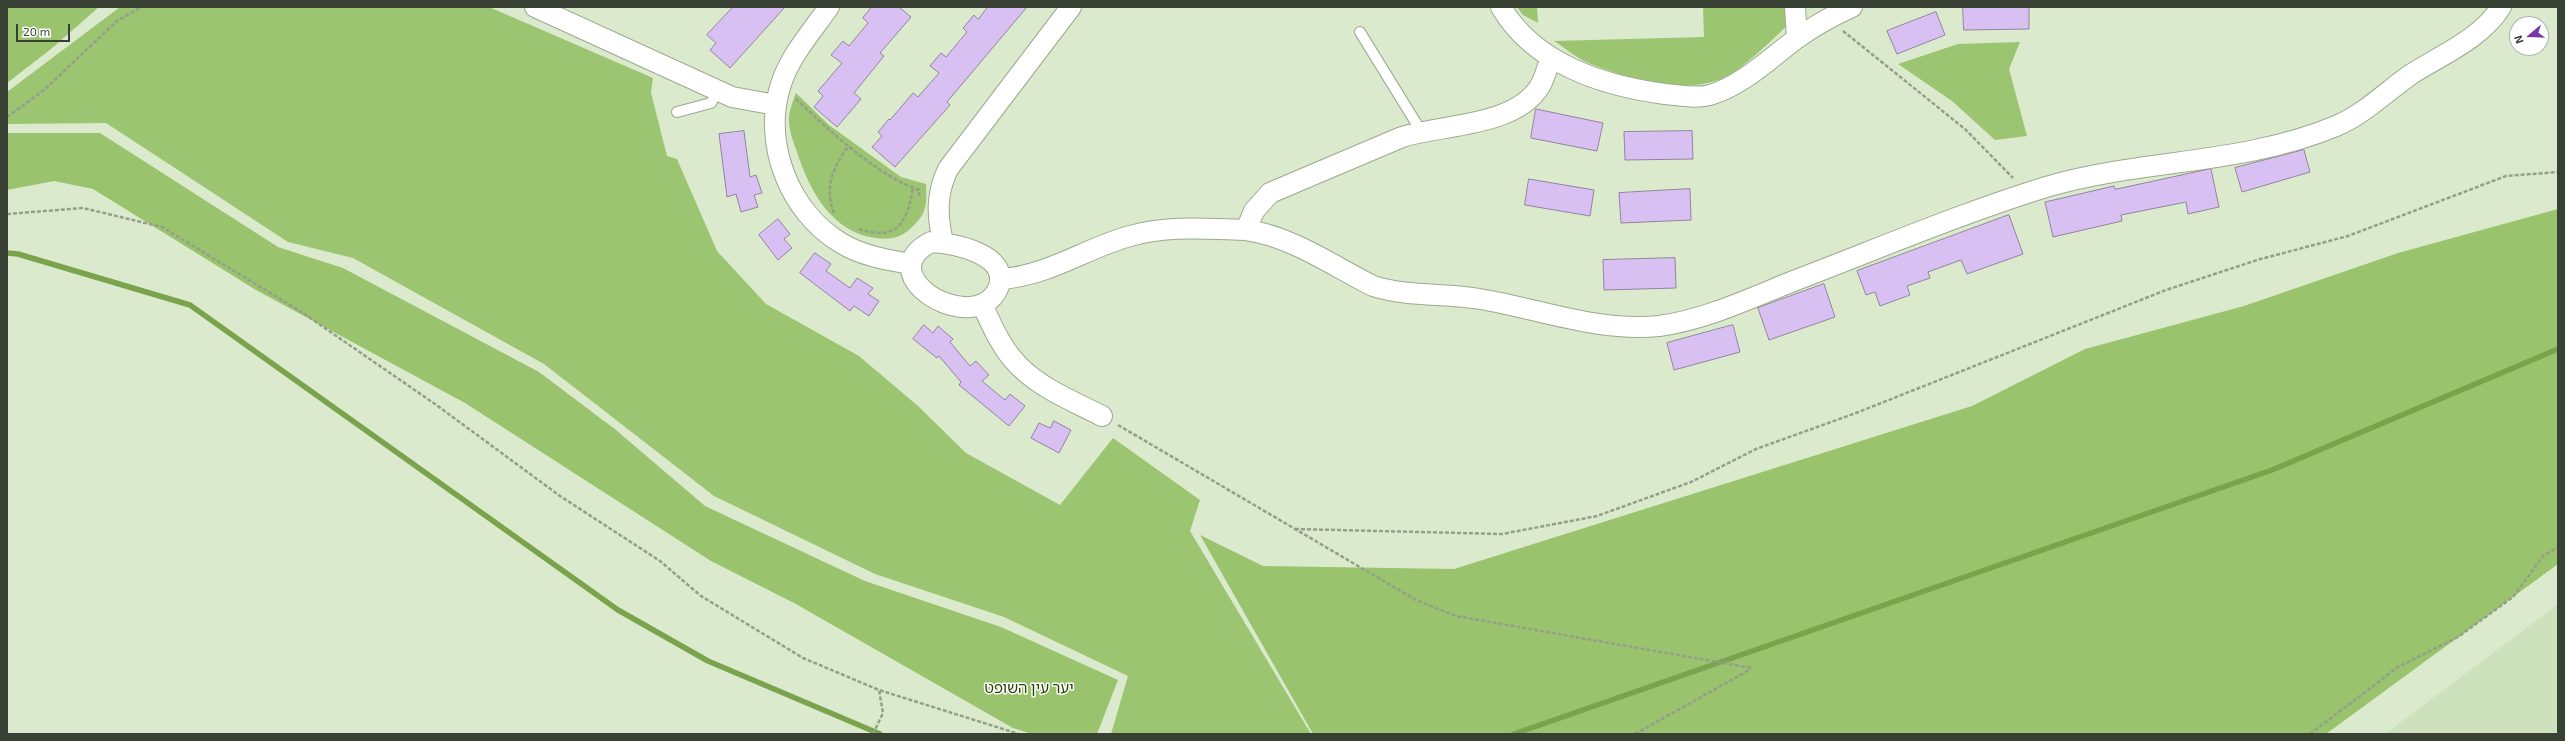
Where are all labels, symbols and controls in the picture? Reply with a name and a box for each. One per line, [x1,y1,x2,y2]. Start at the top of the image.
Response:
scale bar [18,16,72,42]
north arrow [2509,16,2549,56]
text: 20 m [23,24,50,38]
text: N [2511,34,2526,46]
park label: יער עין השופט [984,679,1074,697]

